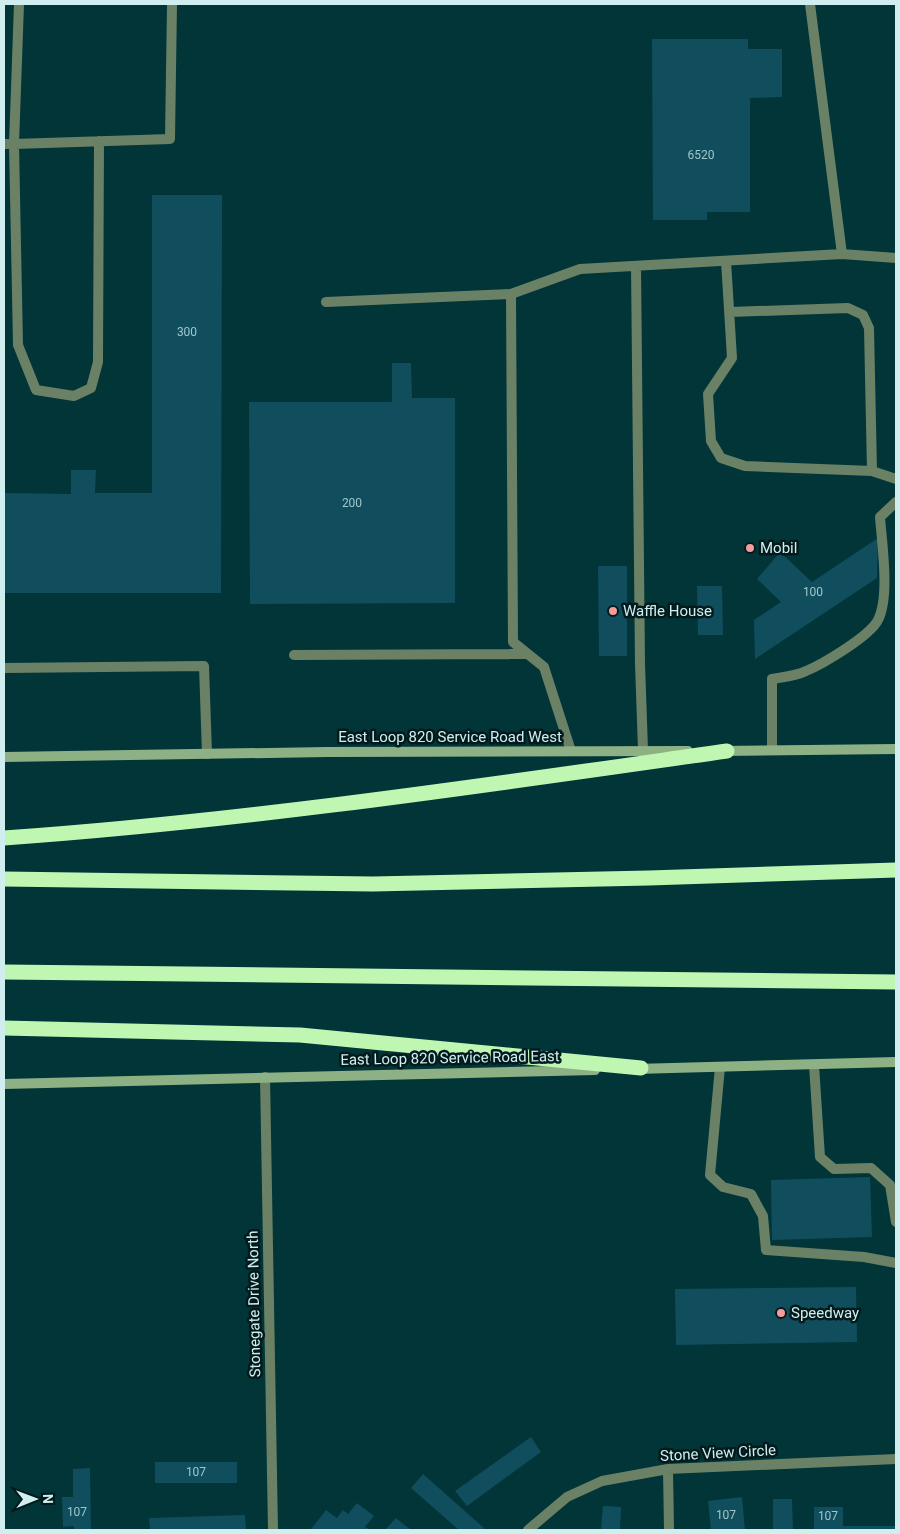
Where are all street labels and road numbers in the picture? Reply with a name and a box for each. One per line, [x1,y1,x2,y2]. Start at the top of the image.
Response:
street label: East Loop 820 Service Road West [338,728,562,746]
street label: East Loop 820 Service Road East [340,1047,560,1069]
street label: Stonegate Drive North [244,1230,264,1378]
street label: Stone View Circle [660,1441,776,1465]

